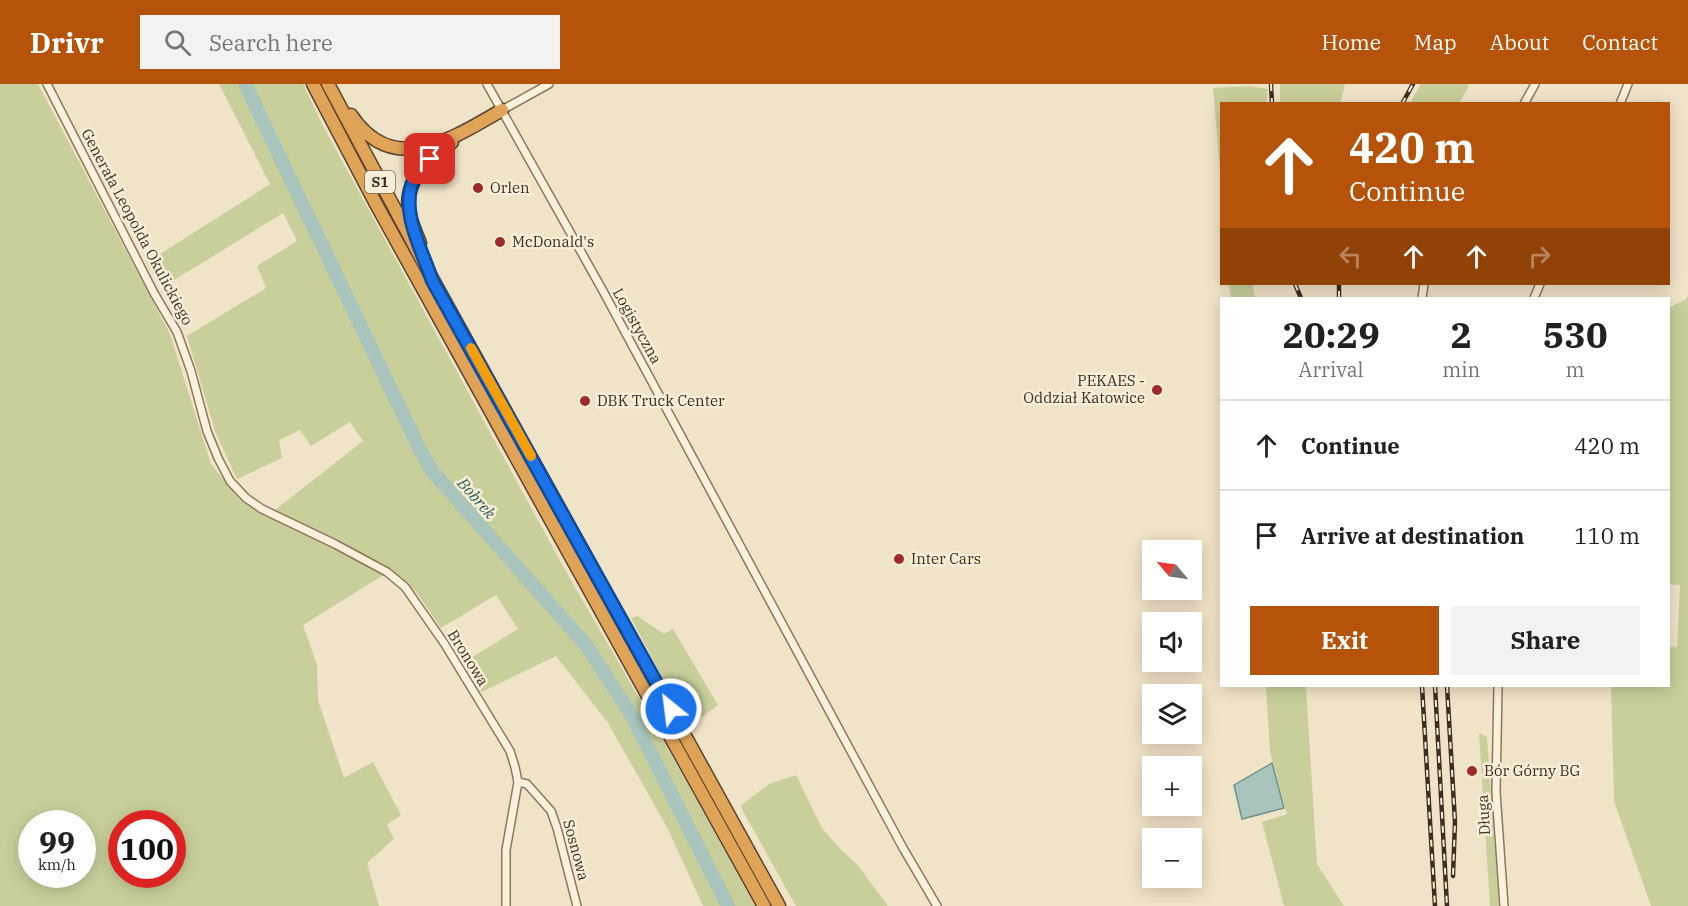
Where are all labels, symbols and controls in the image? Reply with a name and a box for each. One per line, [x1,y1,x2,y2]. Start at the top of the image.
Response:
search box [140,15,560,69]
text: Drivr [30,24,104,61]
icon: search [161,26,194,59]
text: Search here [209,28,333,57]
text: Home [1321,28,1381,56]
text: Map [1414,28,1457,56]
text: About [1490,28,1549,56]
text: Contact [1582,28,1658,56]
text: 420 m [1349,120,1475,175]
street label: Generała Leopolda Okulickiego [77,125,197,328]
icon: ahead [1250,126,1328,204]
pin [404,133,455,184]
icon: arrive [413,142,446,175]
road number: S1 [365,171,395,193]
text: Continue [1349,173,1465,208]
place label: Orlen [490,178,530,197]
marker: Orlen [471,181,485,195]
place label: McDonald's [512,232,594,251]
marker: McDonald's [493,235,507,249]
icon: left [1334,240,1367,273]
icon: ahead [1397,240,1430,273]
icon: ahead [1460,240,1493,273]
icon: right [1523,240,1556,273]
street label: Logistyczna [609,285,666,367]
text: 20:29 [1282,311,1380,358]
text: 2 [1450,311,1472,358]
text: 530 [1543,311,1608,358]
text: Arrival [1299,356,1364,383]
text: min [1442,356,1480,383]
text: m [1566,356,1585,383]
place label: PEKAES - Oddział Katowice [1023,371,1145,407]
marker: PEKAES - Oddział Katowice [1150,383,1164,397]
place label: DBK Truck Center [597,391,725,410]
marker: DBK Truck Center [578,394,592,408]
icon: ahead [1250,429,1283,462]
text: Continue [1301,431,1400,460]
text: 420 m [1574,431,1640,460]
water label: Bobrek [453,472,501,523]
icon: arrive [1250,519,1283,552]
text: Arrive at destination [1301,521,1524,550]
text: 110 m [1574,521,1640,550]
north arrow [1142,540,1202,600]
map controls [1142,540,1202,888]
place label: Inter Cars [911,549,981,568]
marker: Inter Cars [892,552,906,566]
button: Exit [1250,606,1439,675]
button: Share [1451,606,1640,675]
button: sound [1142,612,1202,672]
street label: Bronowa [444,626,493,689]
position arrow [639,677,703,741]
button: layers [1142,684,1202,744]
button: + [1142,756,1202,816]
place label: Bór Górny BG [1484,761,1580,780]
marker: Bór Górny BG [1465,764,1479,778]
street label: Długa [1473,794,1494,836]
speed limit sign: 100 [108,810,186,888]
street label: Sosnowa [559,817,594,882]
text: 99 [39,822,75,861]
button: − [1142,828,1202,888]
text: km/h [38,855,76,874]

